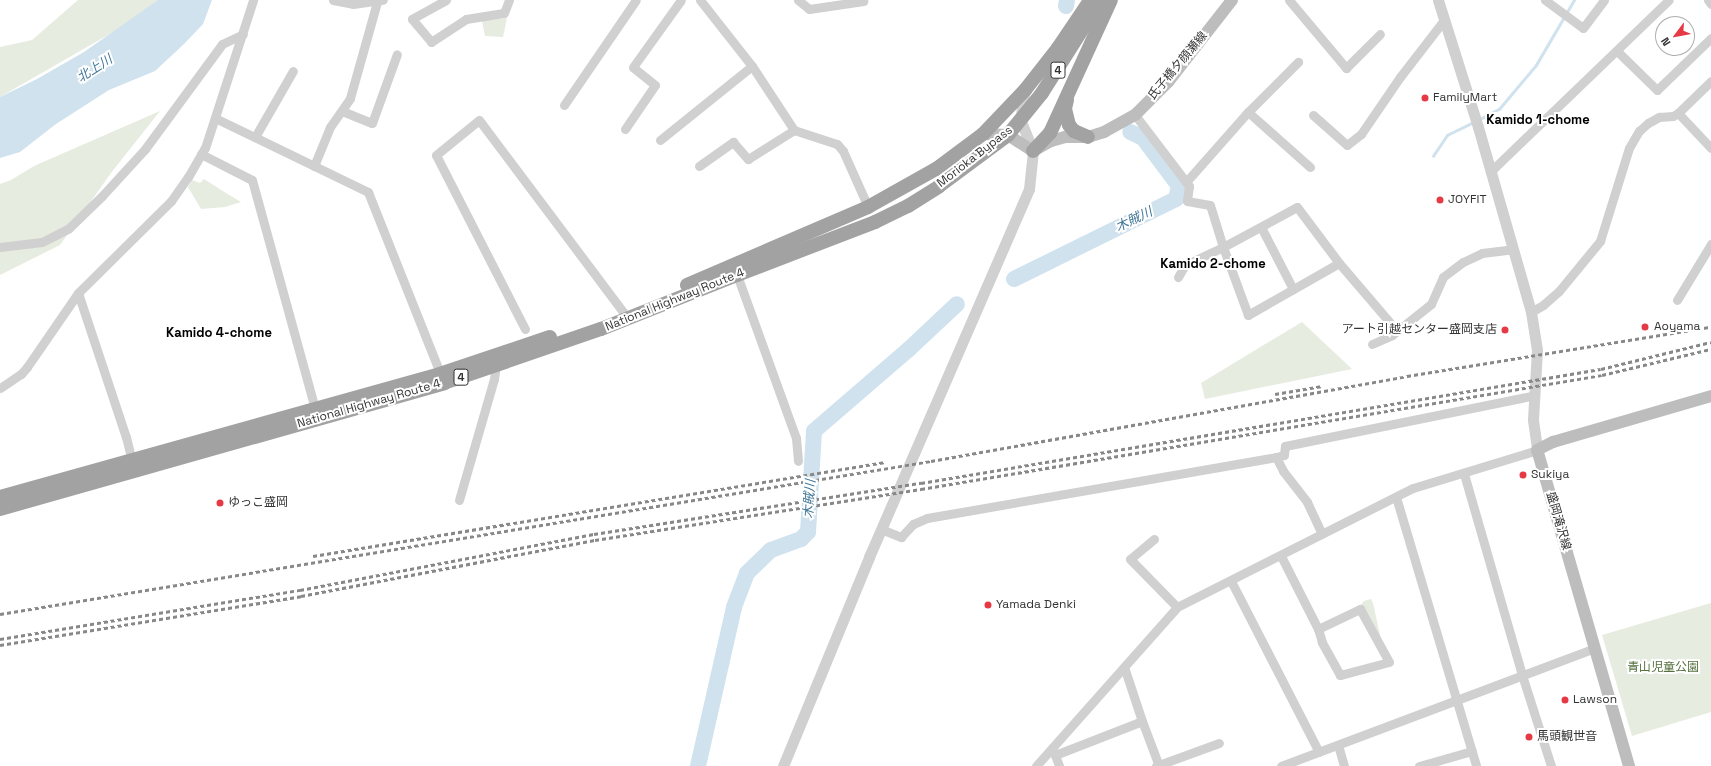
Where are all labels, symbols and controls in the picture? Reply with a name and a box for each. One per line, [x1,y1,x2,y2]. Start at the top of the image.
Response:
north arrow [1655,16,1695,56]
street label: 氏子橋夕顔瀬線 [1145,29,1211,103]
text: N [1658,35,1674,49]
water label: 北上川 [74,52,116,86]
road number: 4 [1050,61,1066,79]
place label: FamilyMart [1433,91,1497,105]
marker: FamilyMart [1420,93,1430,103]
district label: Kamido 1-chome [1486,112,1590,128]
street label: Morioka Bypass [935,123,1015,191]
place label: JOYFIT [1448,193,1486,207]
marker: JOYFIT [1435,195,1445,205]
water label: 木賊川 [1113,204,1155,236]
district label: Kamido 2-chome [1160,256,1266,272]
street label: National Highway Route 4 [603,266,747,334]
place label: Aoyama [1654,320,1700,334]
marker: Aoyama [1639,321,1651,333]
place label: アート引越センター盛岡支店 [1342,323,1497,337]
district label: Kamido 4-chome [166,325,272,341]
marker: アート引越センター盛岡支店 [1500,325,1510,335]
road number: 4 [453,368,469,386]
street label: National Highway Route 4 [296,377,442,431]
place label: Sukiya [1531,468,1569,482]
marker: Sukiya [1518,470,1528,480]
water label: 木賊川 [801,479,819,519]
street label: 盛岡滝沢線 [1543,490,1573,552]
place label: ゆっこ盛岡 [228,496,288,510]
marker: ゆっこ盛岡 [215,498,225,508]
place label: Yamada Denki [996,598,1076,612]
marker: Yamada Denki [983,600,993,610]
park label: 青山児童公園 [1627,661,1699,675]
place label: Lawson [1573,693,1617,707]
marker: Lawson [1560,695,1570,705]
place label: 馬頭観世音 [1537,730,1597,744]
marker: 馬頭観世音 [1524,732,1534,742]

